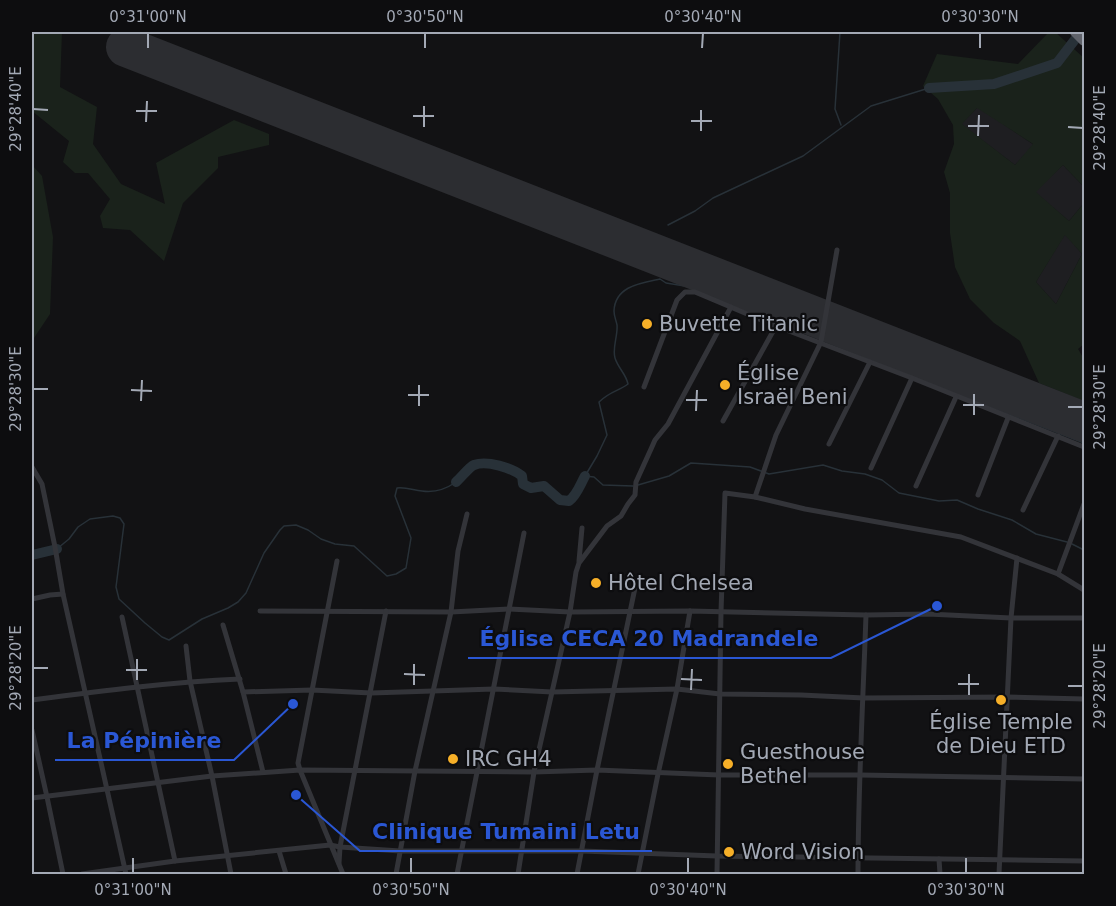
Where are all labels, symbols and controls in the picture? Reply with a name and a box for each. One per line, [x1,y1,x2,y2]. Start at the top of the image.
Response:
text: 0°31'00"N [109,8,187,26]
text: 0°30'50"N [386,8,464,26]
text: 0°30'40"N [664,8,742,26]
text: 0°30'30"N [941,8,1019,26]
text: 29°28'40"E [7,66,25,152]
text: 29°28'40"E [1091,85,1109,171]
place label: Buvette Titanic [659,312,818,336]
marker: Buvette Titanic [640,317,654,331]
text: 29°28'30"E [7,346,25,432]
place label: Église Israël Beni [737,360,848,409]
text: 29°28'30"E [1091,364,1109,450]
marker: Église Israël Beni [718,378,732,392]
place label: Hôtel Chelsea [608,571,754,595]
marker: Hôtel Chelsea [589,576,603,590]
callout: Église CECA 20 Madrandele [468,618,831,658]
text: 29°28'20"E [7,625,25,711]
text: Église CECA 20 Madrandele [480,626,818,651]
text: 29°28'20"E [1091,643,1109,729]
marker: Église Temple de Dieu ETD [994,693,1008,707]
place label: Église Temple de Dieu ETD [929,709,1073,758]
callout: La Pépinière [55,720,234,760]
text: La Pépinière [67,728,221,753]
place label: Guesthouse Bethel [740,740,865,788]
place label: IRC GH4 [465,747,552,771]
marker: IRC GH4 [446,752,460,766]
marker: Guesthouse Bethel [721,757,735,771]
callout: Clinique Tumaini Letu [360,811,652,851]
text: Clinique Tumaini Letu [372,819,640,844]
place label: Word Vision [741,840,864,864]
marker: Word Vision [722,845,736,859]
text: 0°31'00"N [94,881,172,899]
text: 0°30'50"N [372,881,450,899]
text: 0°30'40"N [649,881,727,899]
text: 0°30'30"N [927,881,1005,899]

